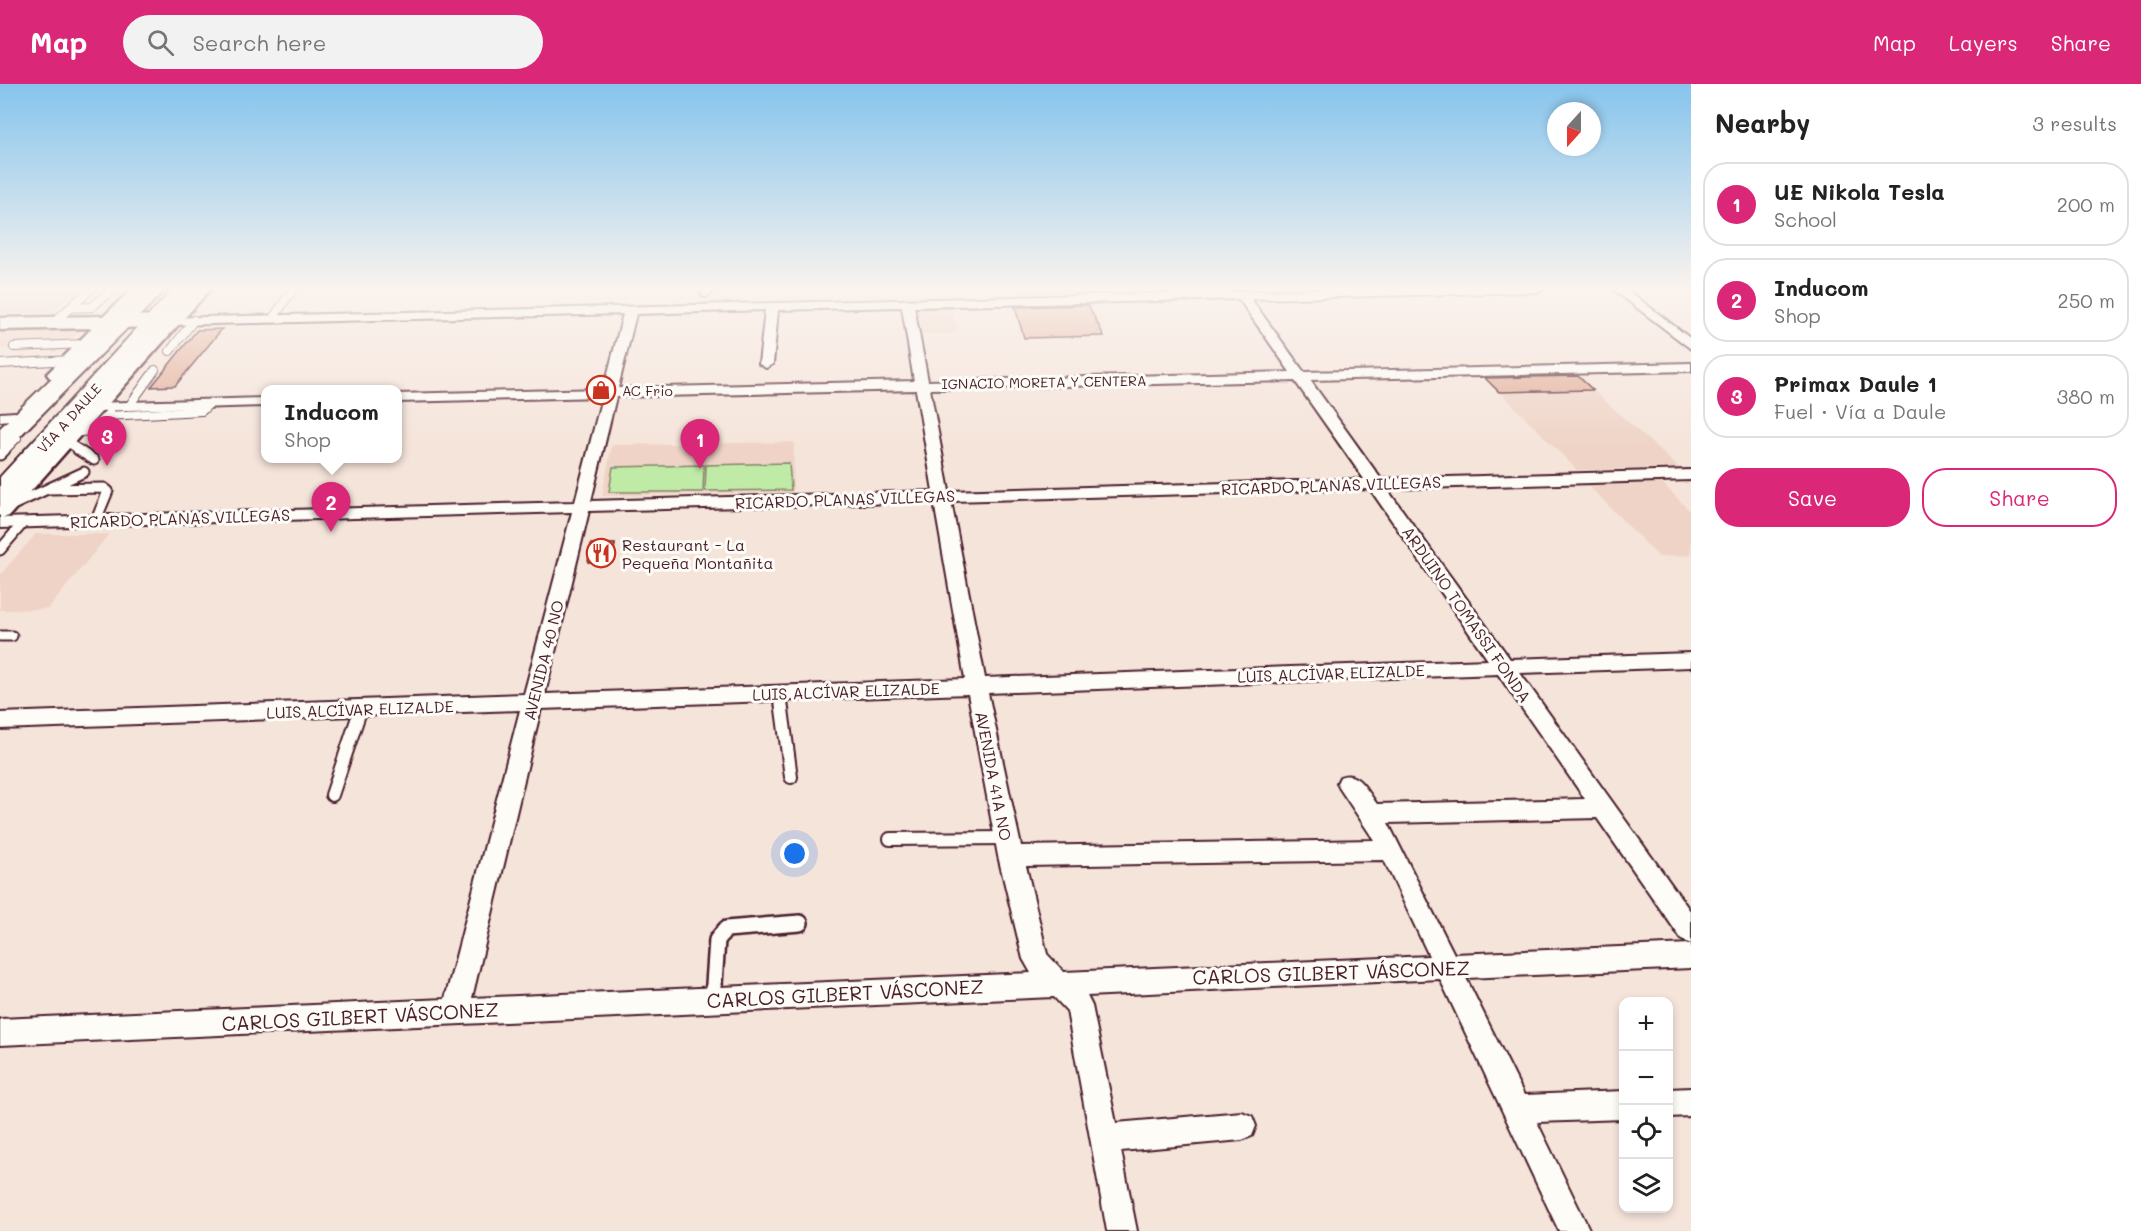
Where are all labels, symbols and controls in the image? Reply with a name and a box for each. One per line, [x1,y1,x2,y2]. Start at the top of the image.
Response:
search box [123,15,543,69]
text: Map [30,24,87,60]
icon: search [144,26,177,59]
text: Search here [192,28,326,57]
text: Map [1873,29,1916,56]
text: Layers [1949,29,2018,56]
text: Share [2051,29,2111,56]
north arrow [1547,102,1601,156]
text: Nearby [1715,106,1810,140]
text: 3 results [2032,110,2117,136]
text: UE Nikola Tesla [1774,177,1945,206]
text: 1 [1732,191,1741,217]
text: 200 m [2057,191,2115,217]
text: School [1774,206,1837,232]
text: Inducom [1774,273,1868,302]
text: 2 [1731,287,1742,313]
text: 250 m [2058,287,2115,313]
text: Shop [1774,302,1821,328]
text: Primax Daule 1 [1774,369,1937,398]
street label: IGNACIO MORETA Y CENTERA [941,371,1147,393]
shop icon: AC Frio [585,374,617,406]
street label: VÍA A DAULE [33,379,105,457]
place label: AC Frio [622,381,673,400]
text: 3 [1731,383,1743,409]
text: 380 m [2057,383,2115,409]
popup [261,385,402,463]
text: Inducom [284,397,379,426]
text: Fuel · Vía a Daule [1774,398,1946,424]
pin: 3 [88,416,126,466]
pin: 1 [680,420,720,469]
text: Shop [284,426,331,452]
button: Save [1715,468,1910,527]
button: Share [1922,468,2117,527]
street label: RICARDO PLANAS VILLEGAS [1221,471,1441,499]
pin: 2 [312,482,350,532]
street label: RICARDO PLANAS VILLEGAS [735,485,955,513]
street label: RICARDO PLANAS VILLEGAS [70,504,290,532]
street label: ARDUINO TOMASSI FONDA [1398,522,1536,706]
place label: Restaurant - La Pequeña Montañita [622,534,773,573]
restaurant icon: Restaurant - La Pequeña Montañita [585,537,617,569]
street label: AVENIDA 40 NO [518,598,568,722]
street label: LUIS ALCÍVAR ELIZALDE [1237,659,1425,687]
street label: LUIS ALCÍVAR ELIZALDE [752,677,940,705]
street label: LUIS ALCÍVAR ELIZALDE [266,695,454,723]
street label: AVENIDA 41A NO [971,710,1017,842]
your location [780,839,809,868]
street label: CARLOS GILBERT VÁSCONEZ [1192,954,1470,990]
street label: CARLOS GILBERT VÁSCONEZ [706,973,984,1013]
street label: CARLOS GILBERT VÁSCONEZ [221,996,499,1036]
map controls [1619,997,1673,1213]
button: + [1619,997,1673,1051]
button: − [1619,1051,1673,1105]
button: locate [1619,1105,1673,1159]
button: layers [1619,1159,1673,1213]

